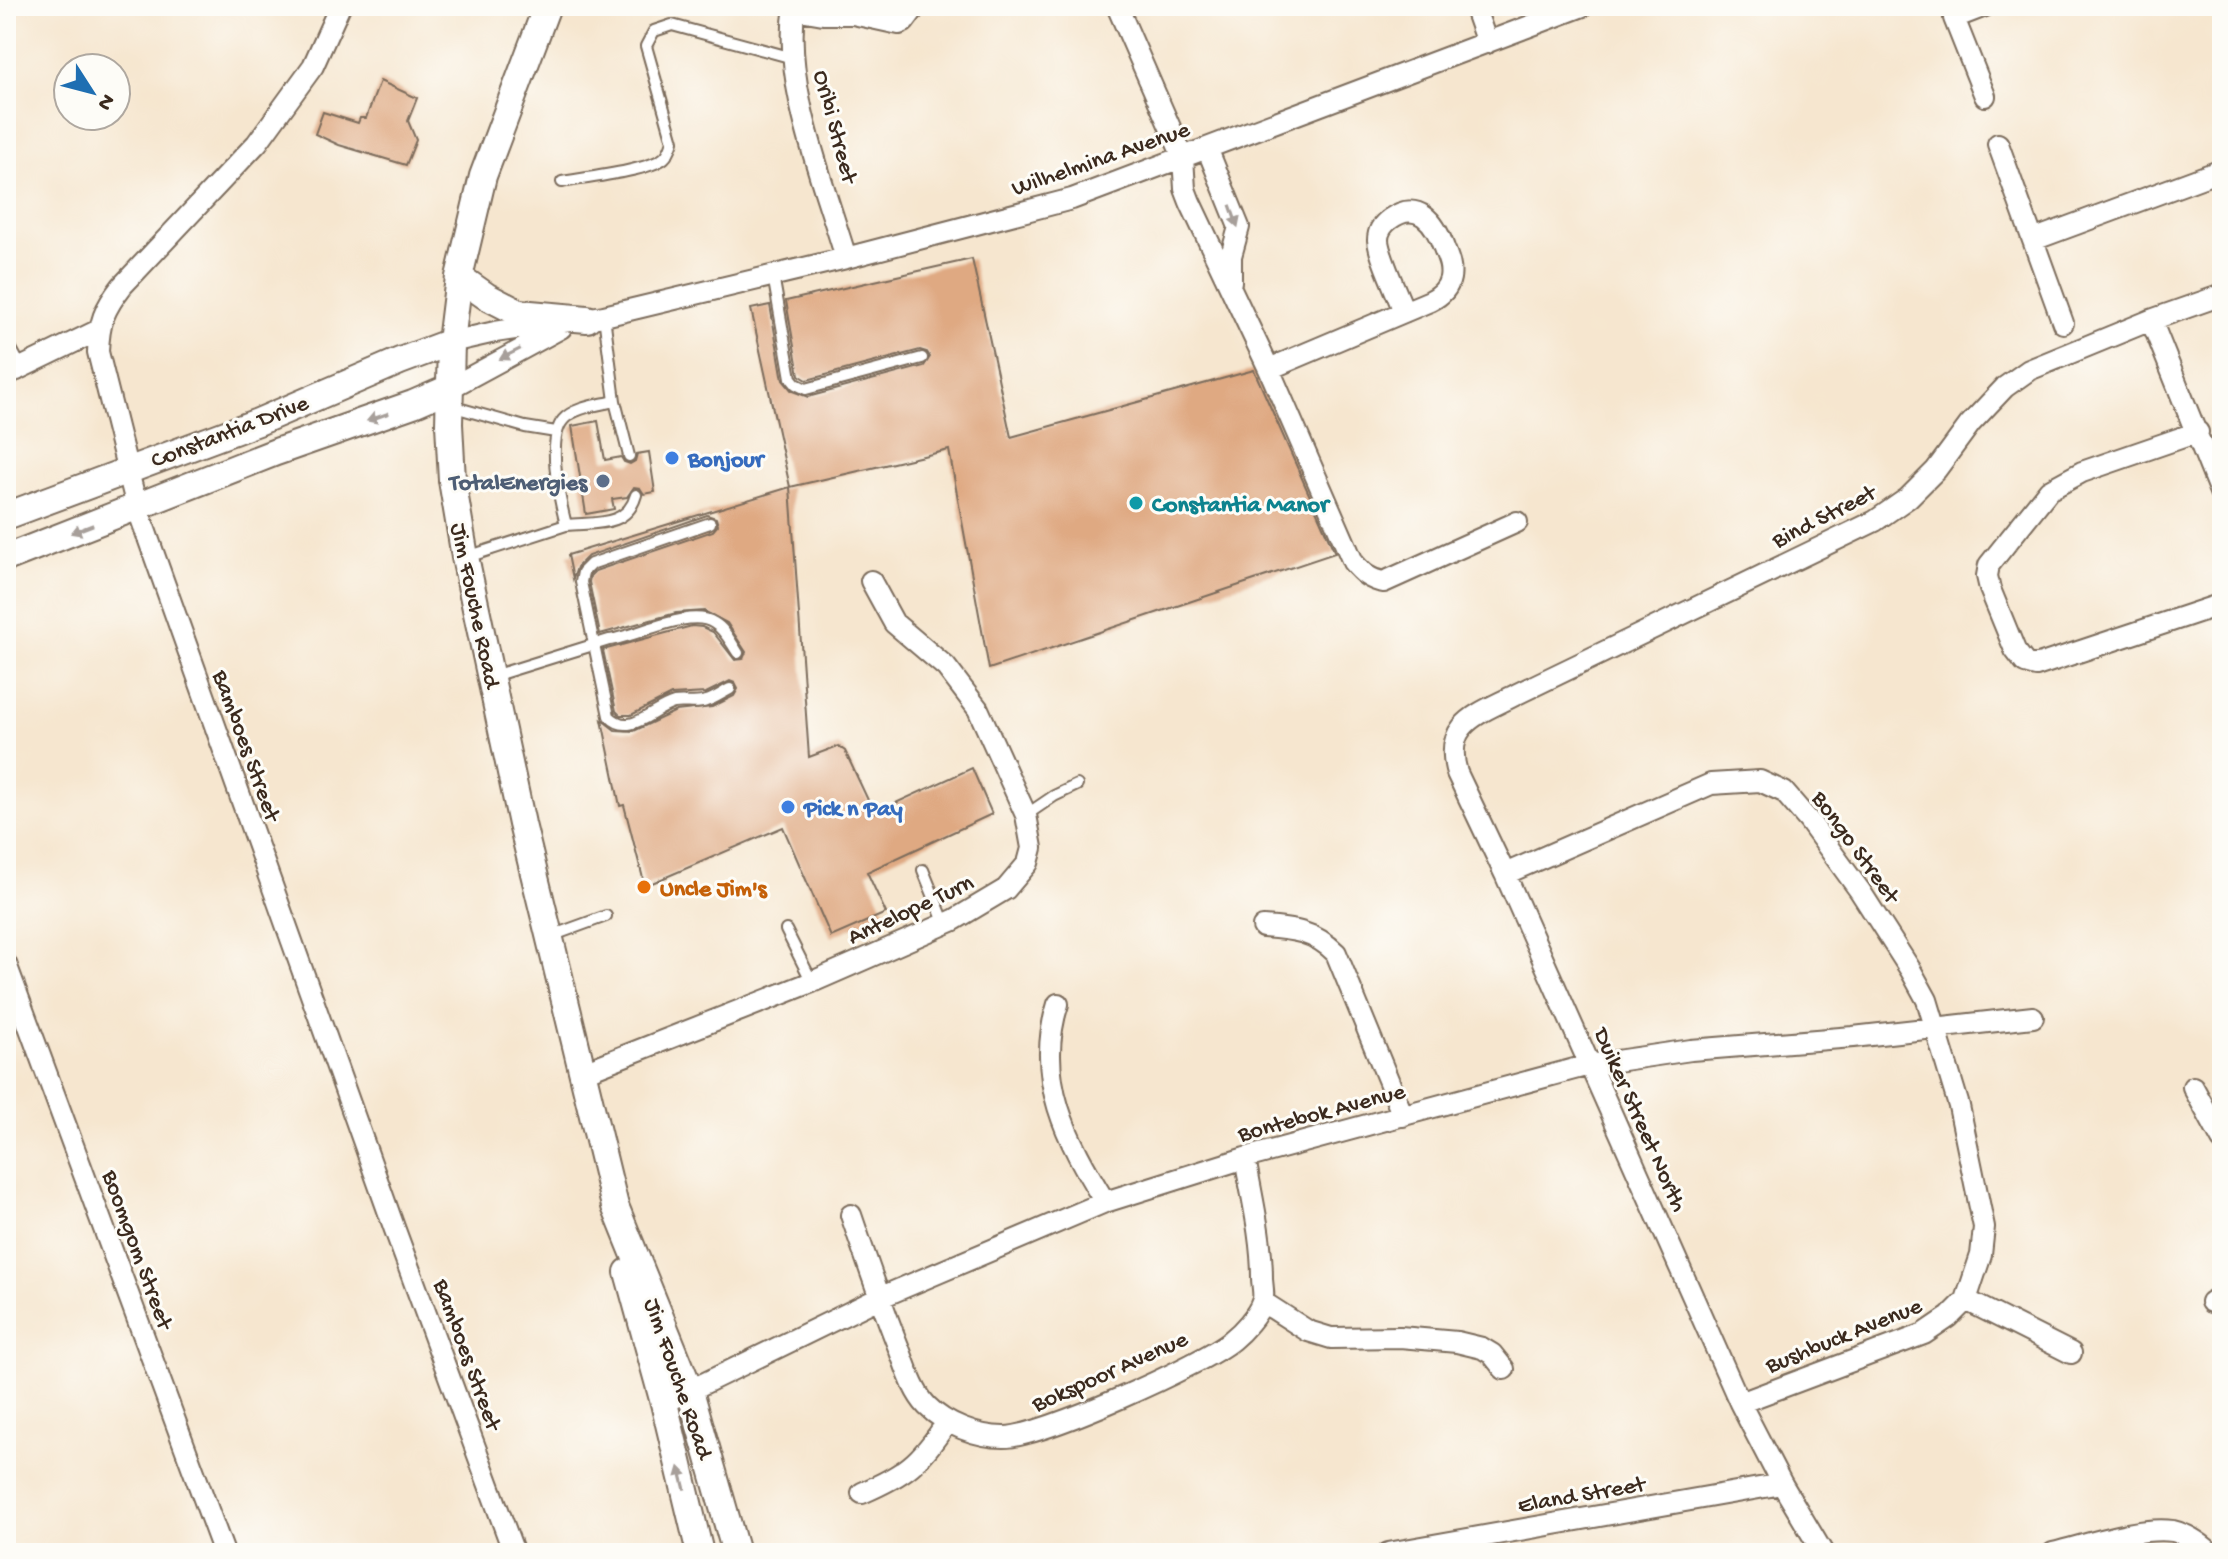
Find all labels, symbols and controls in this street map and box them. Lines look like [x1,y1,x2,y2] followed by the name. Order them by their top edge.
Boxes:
[52,52,132,132] north arrow
[805,67,863,189] street label: Oribi Street
[90,88,120,115] text: N
[1008,116,1195,204] street label: Wilhelmina Avenue
[1229,204,1241,228] one-way arrow
[499,347,522,360] one-way arrow
[147,390,314,477] street label: Constantia Drive
[365,411,389,423] one-way arrow
[687,447,766,476] place label: Bonjour
[663,449,681,467] marker: Bonjour
[448,470,588,499] place label: TotalEnergies
[594,472,612,490] marker: TotalEnergies
[1767,479,1883,557] street label: Bind Street
[1152,492,1331,521] place label: Constantia Manor
[1127,494,1145,512] marker: Constantia Manor
[442,520,506,693] street label: Jim Fouche Road
[70,523,94,536] one-way arrow
[204,666,286,828] street label: Bamboes Street
[1803,785,1906,912] street label: Bongo Street
[802,796,903,825] place label: Pick n Pay
[779,798,797,816] marker: Pick n Pay
[844,869,980,953] street label: Antelope Turn
[660,876,768,905] place label: Uncle Jim's
[635,878,653,896] marker: Uncle Jim's
[1584,1022,1692,1217] street label: Duiker Street North
[1234,1078,1409,1151] street label: Bontebok Avenue
[93,1166,179,1336] street label: Boomgom Street
[425,1275,507,1437] street label: Bamboes Street
[1761,1292,1927,1382] street label: Bushbuck Avenue
[636,1295,718,1465] street label: Jim Fouche Road
[1027,1326,1193,1421] street label: Bokspoor Avenue
[676,1465,688,1490] one-way arrow
[1516,1471,1650,1522] street label: Eland Street

